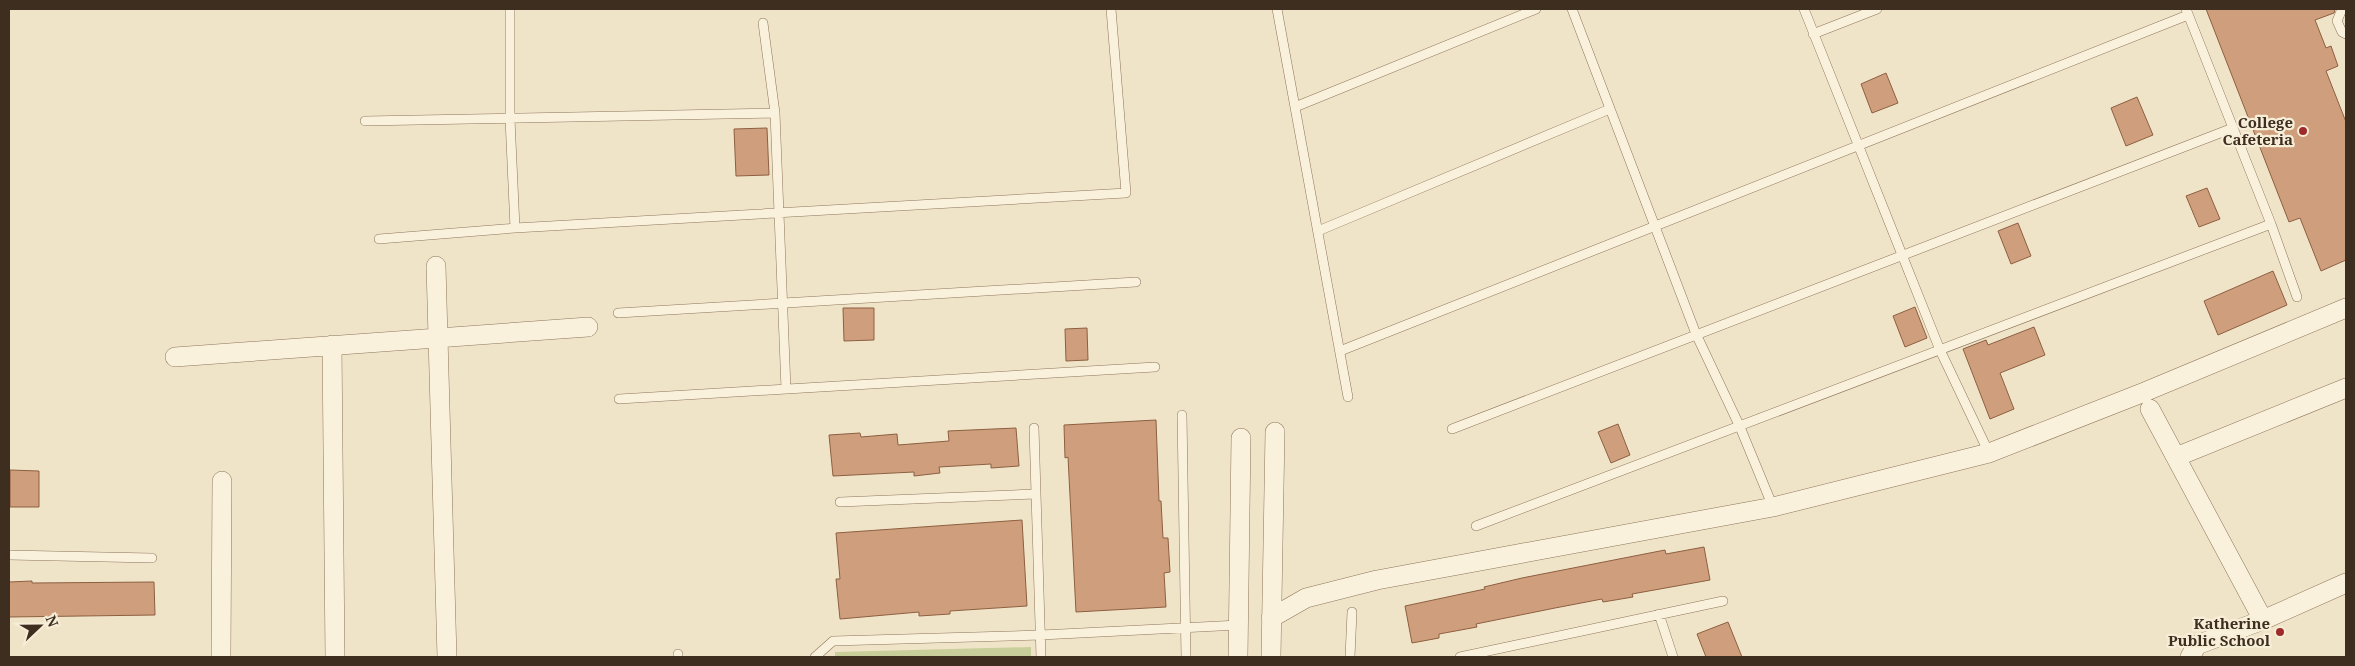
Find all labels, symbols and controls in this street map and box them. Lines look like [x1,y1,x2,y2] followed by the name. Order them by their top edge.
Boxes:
[2222,112,2293,149] place label: College Cafeteria
[2297,125,2309,137] marker: College Cafeteria
[15,601,65,651] north arrow
[42,612,63,630] text: N
[2168,613,2271,650] place label: Katherine Public School
[2274,626,2286,638] marker: Katherine Public School

